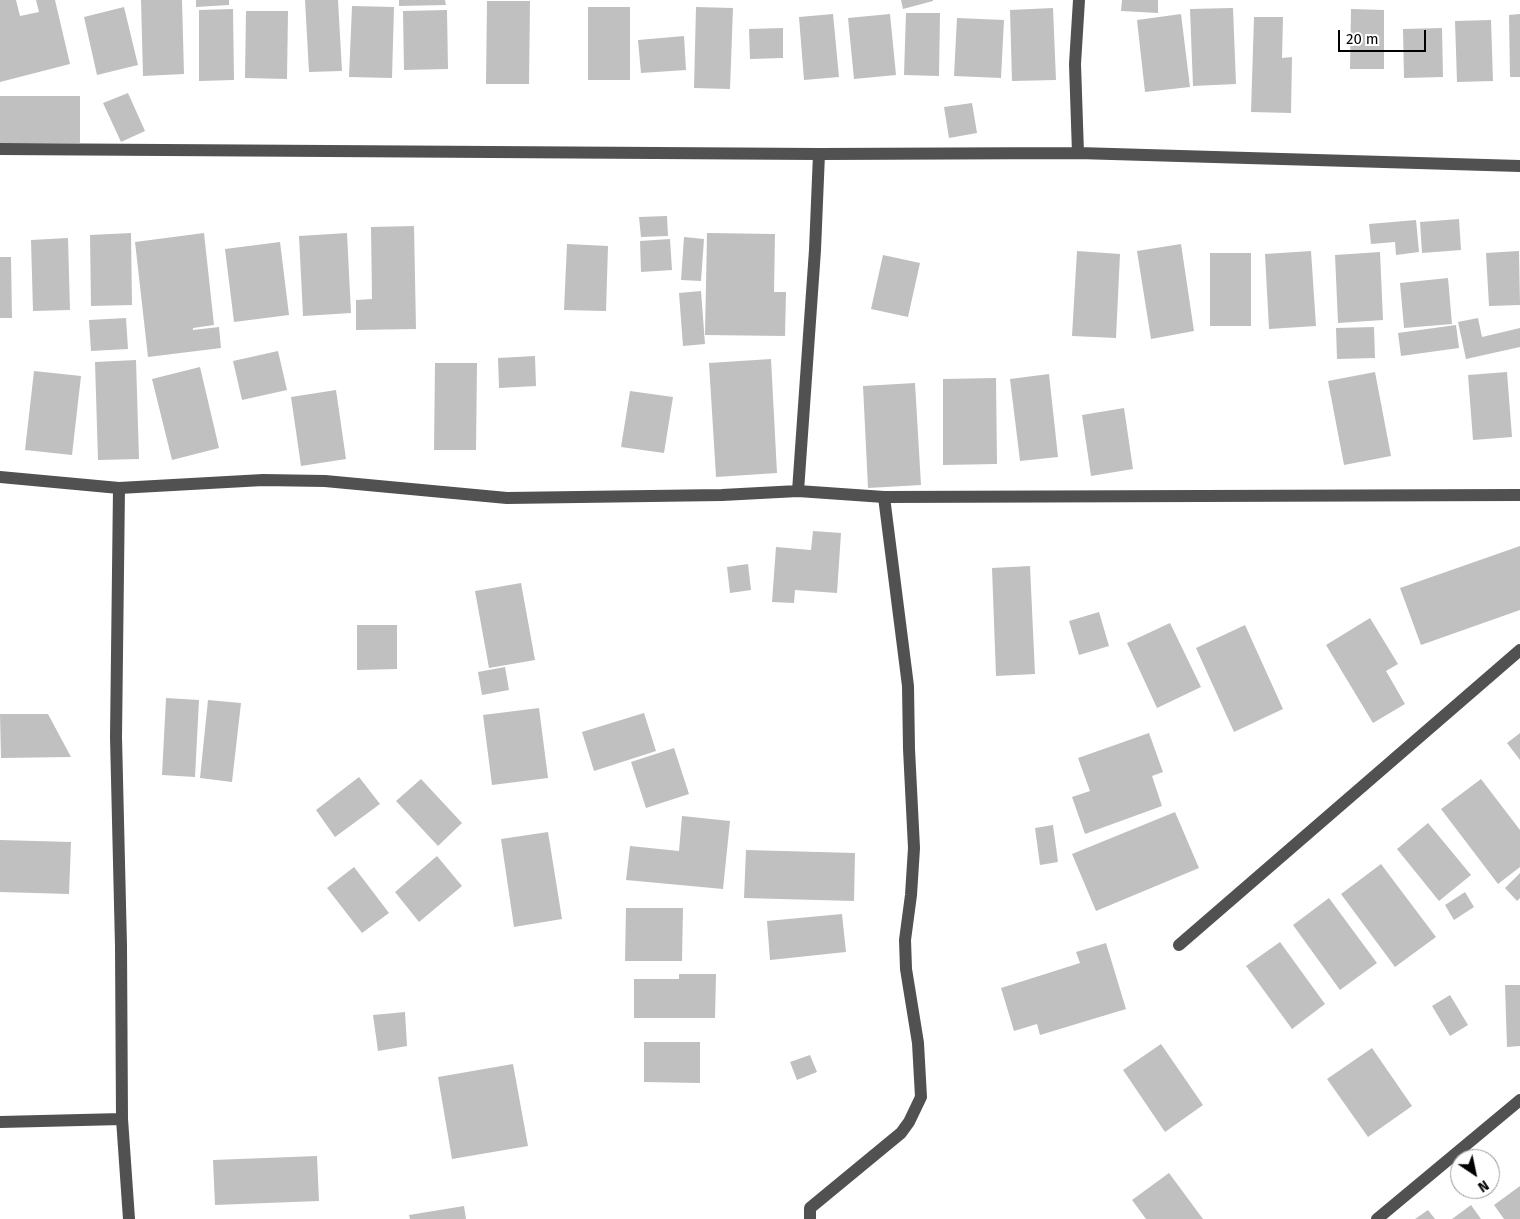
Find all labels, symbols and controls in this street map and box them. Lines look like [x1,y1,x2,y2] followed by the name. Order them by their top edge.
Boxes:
[1340,20,1428,52] scale bar
[1346,30,1379,48] text: 20 m
[1450,1149,1500,1199] north arrow
[1475,1176,1492,1196] text: N

